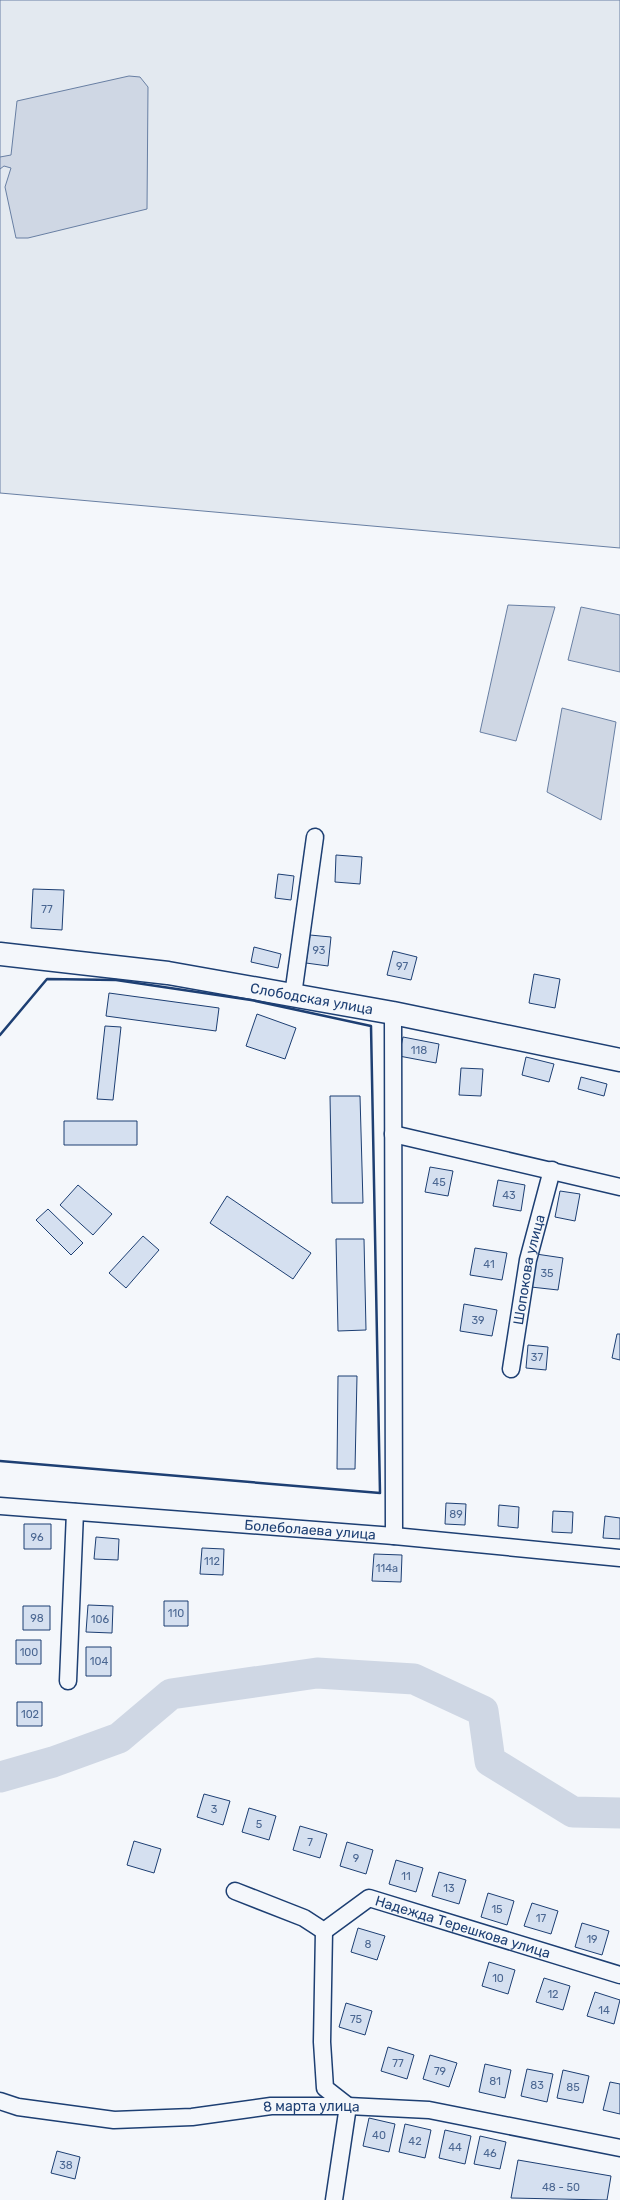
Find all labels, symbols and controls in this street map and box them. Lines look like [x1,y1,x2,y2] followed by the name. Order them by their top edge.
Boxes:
[41,903,53,916] house number: 77
[313,944,326,957] house number: 93
[396,960,408,973] house number: 97
[249,979,374,1018] street label: Слободская улица
[411,1044,427,1057] house number: 118
[432,1176,446,1189] house number: 45
[502,1189,516,1202] house number: 43
[510,1213,548,1326] street label: Шопокова улица
[483,1258,495,1271] house number: 41
[540,1267,554,1280] house number: 35
[471,1314,485,1327] house number: 39
[531,1351,543,1364] house number: 37
[449,1508,463,1521] house number: 89
[244,1516,377,1543] street label: Болеболаева улица
[30,1531,44,1544] house number: 96
[204,1555,220,1568] house number: 112
[376,1562,398,1575] house number: 114а
[168,1607,184,1620] house number: 110
[30,1612,44,1625] house number: 98
[91,1613,110,1626] house number: 106
[20,1646,38,1659] house number: 100
[90,1655,108,1668] house number: 104
[21,1708,39,1721] house number: 102
[211,1803,218,1816] house number: 3
[256,1818,263,1831] house number: 5
[307,1836,313,1849] house number: 7
[353,1852,359,1865] house number: 9
[401,1870,411,1883] house number: 11
[443,1882,455,1895] house number: 13
[373,1892,553,1962] street label: Надежда Терешкова улица
[491,1903,503,1916] house number: 15
[536,1912,547,1925] house number: 17
[586,1933,598,1946] house number: 19
[365,1938,372,1951] house number: 8
[492,1972,504,1985] house number: 10
[547,1988,559,2001] house number: 12
[598,2004,610,2017] house number: 14
[350,2013,363,2026] house number: 75
[392,2057,404,2070] house number: 77
[434,2065,446,2078] house number: 79
[489,2075,501,2088] house number: 81
[530,2079,544,2092] house number: 83
[566,2081,580,2094] house number: 85
[262,2097,360,2116] street label: 8 марта улица
[372,2129,386,2142] house number: 40
[408,2135,422,2148] house number: 42
[448,2141,462,2154] house number: 44
[483,2147,497,2160] house number: 46
[59,2159,73,2172] house number: 38
[542,2181,580,2194] house number: 48 - 50

